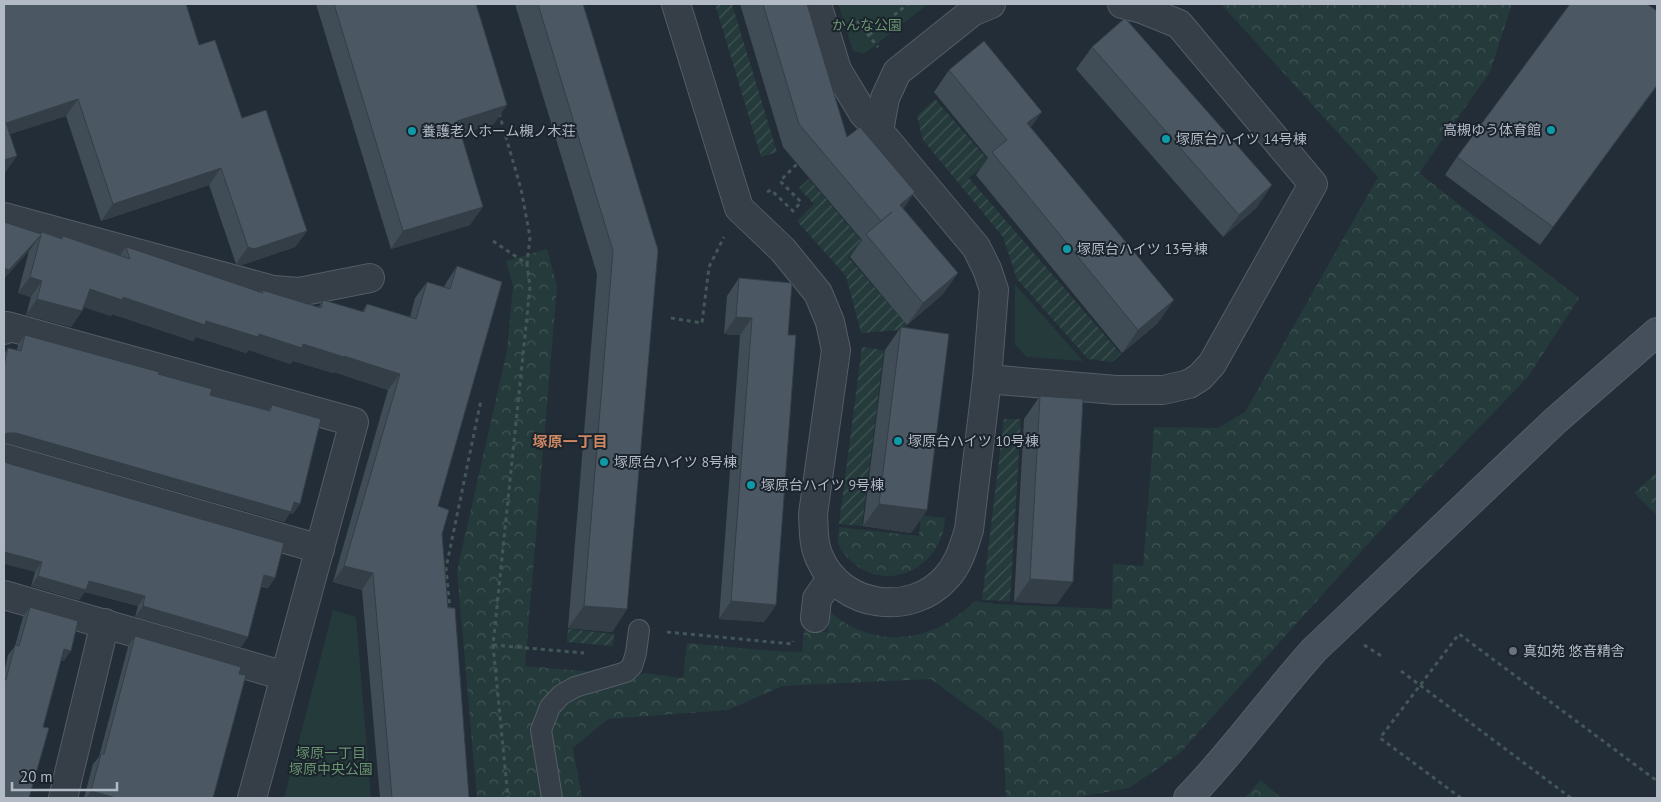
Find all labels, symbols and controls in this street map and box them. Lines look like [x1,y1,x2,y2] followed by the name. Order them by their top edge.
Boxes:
[832,16,902,34] park label: かんな公園
[1443,121,1541,139] place label: 高槻ゆう体育館
[422,122,576,140] place label: 養護老人ホーム槻ノ木荘
[1545,124,1557,136] marker: 高槻ゆう体育館
[406,125,418,137] marker: 養護老人ホーム槻ノ木荘
[1176,130,1307,148] place label: 塚原台ハイツ 14号棟
[1160,133,1172,145] marker: 塚原台ハイツ 14号棟
[1077,240,1208,258] place label: 塚原台ハイツ 13号棟
[1061,243,1073,255] marker: 塚原台ハイツ 13号棟
[532,432,608,451] district label: 塚原一丁目
[908,432,1039,450] place label: 塚原台ハイツ 10号棟
[892,435,904,447] marker: 塚原台ハイツ 10号棟
[614,453,737,471] place label: 塚原台ハイツ 8号棟
[598,456,610,468] marker: 塚原台ハイツ 8号棟
[761,476,884,494] place label: 塚原台ハイツ 9号棟
[745,479,757,491] marker: 塚原台ハイツ 9号棟
[1523,642,1625,660] place label: 真如苑 悠音精舎
[1507,645,1519,657] marker: 真如苑 悠音精舎
[289,744,373,778] park label: 塚原一丁目 塚原中央公園
[12,760,118,792] scale bar
[20,767,53,786] text: 20 m

